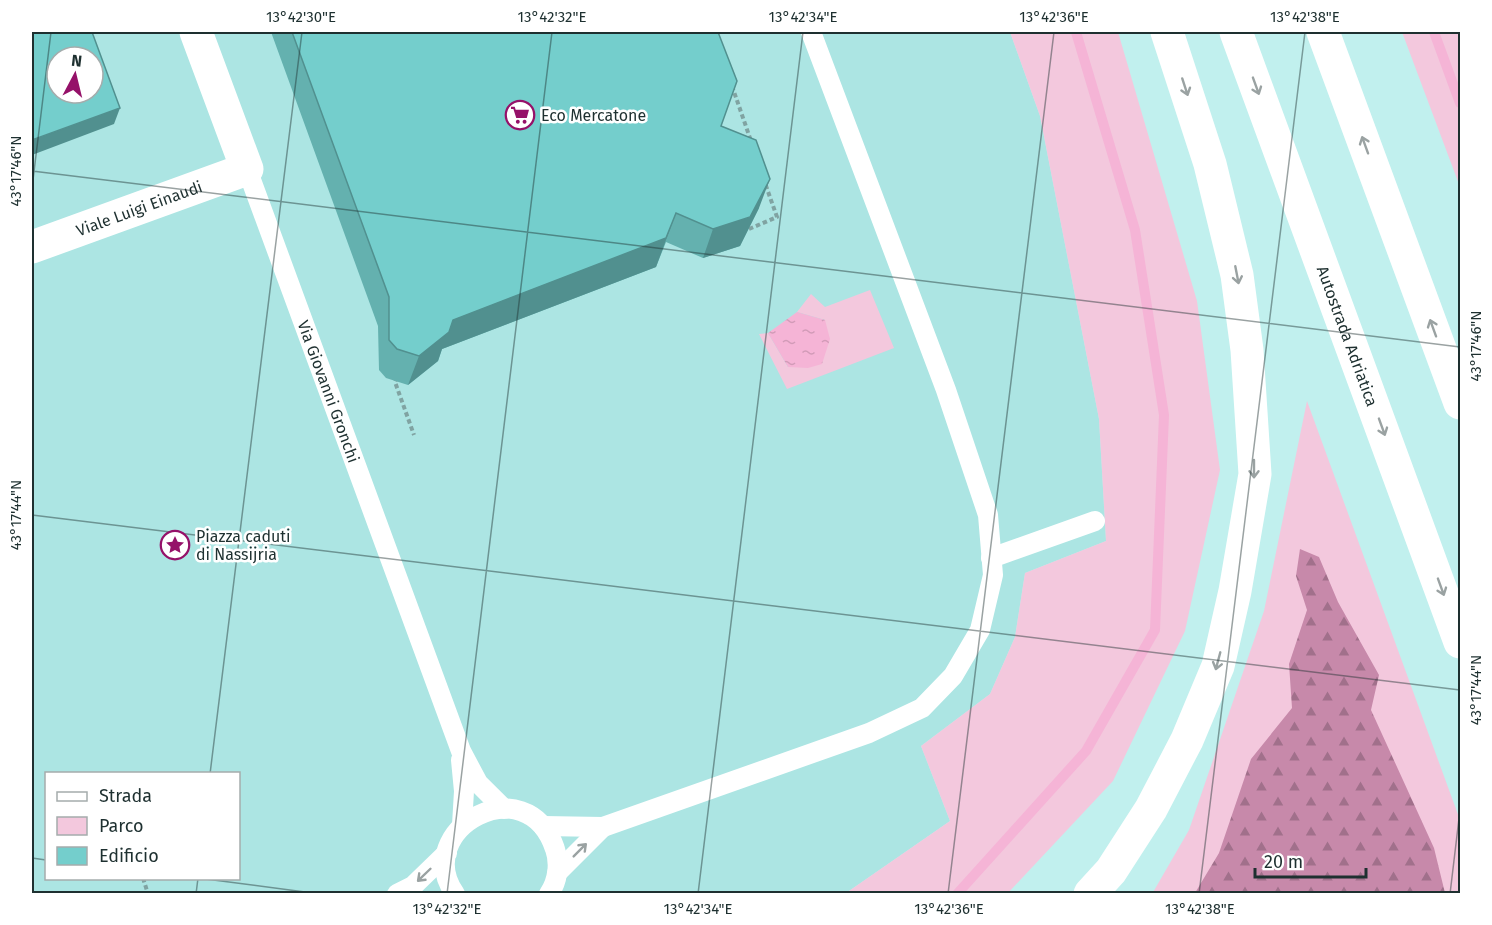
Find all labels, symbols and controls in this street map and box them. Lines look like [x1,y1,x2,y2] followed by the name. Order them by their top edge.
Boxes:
[266,8,336,26] text: 13°42'30"E
[518,8,587,26] text: 13°42'32"E
[769,8,837,26] text: 13°42'34"E
[1019,8,1089,26] text: 13°42'36"E
[1270,8,1340,26] text: 13°42'38"E
[45,45,105,105] north arrow
[70,51,83,71] text: N
[1180,77,1191,96] one-way arrow
[1252,77,1263,95] one-way arrow
[504,99,536,131] supermarket icon: Eco Mercatone
[541,106,646,125] place label: Eco Mercatone
[7,136,25,206] text: 43°17'46"N
[1359,136,1370,155] one-way arrow
[74,177,205,240] street label: Viale Luigi Einaudi
[1313,263,1382,409] street label: Autostrada Adriatica
[1231,265,1242,284] one-way arrow
[1467,311,1485,381] text: 43°17'46"N
[293,318,363,465] street label: Via Giovanni Gronchi
[1427,319,1438,338] one-way arrow
[1377,417,1388,436] one-way arrow
[1248,459,1260,479] one-way arrow
[7,480,25,550] text: 43°17'44"N
[196,527,291,564] place label: Piazza caduti di Nassijria
[159,529,191,561] place icon: Piazza caduti di Nassijria
[1436,577,1447,596] one-way arrow
[1212,651,1224,670] one-way arrow
[1467,655,1485,725] text: 43°17'44"N
[45,772,240,880] legend
[99,785,152,807] text: Strada
[99,815,143,837] text: Parco
[1255,841,1366,879] scale bar
[572,843,587,858] one-way arrow
[99,845,159,867] text: Edificio
[1264,851,1303,873] text: 20 m
[416,868,431,883] one-way arrow
[413,900,482,918] text: 13°42'32"E
[664,900,732,918] text: 13°42'34"E
[914,900,984,918] text: 13°42'36"E
[1165,900,1235,918] text: 13°42'38"E

